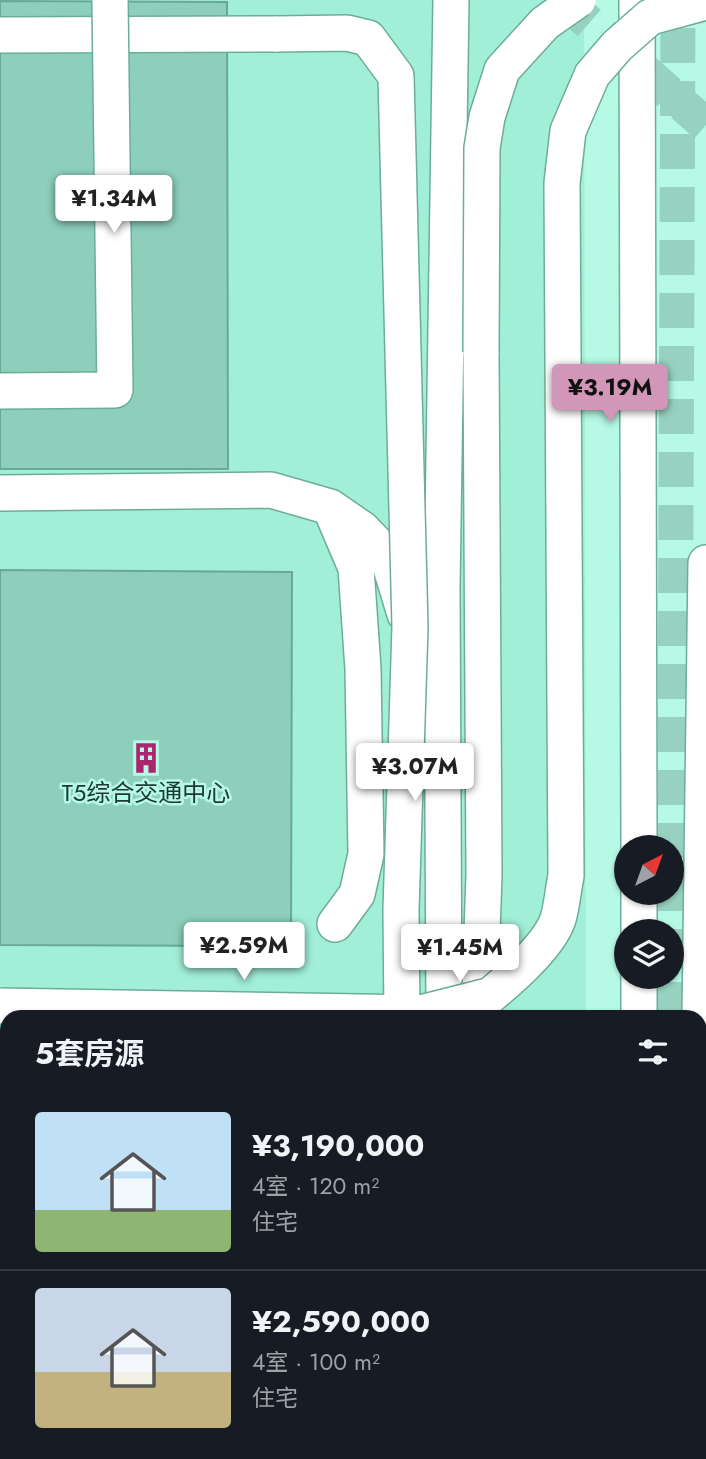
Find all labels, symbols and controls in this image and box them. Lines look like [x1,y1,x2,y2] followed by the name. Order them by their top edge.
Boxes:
[57,176,171,235] pin: ¥1.34M
[71,181,157,215] text: ¥1.34M
[553,364,667,424] pin: ¥3.19M
[568,370,652,404] text: ¥3.19M
[129,741,163,775] building icon: T5综合交通中心
[358,744,472,803] pin: ¥3.07M
[372,749,458,783] text: ¥3.07M
[62,775,230,810] place label: T5综合交通中心
[614,835,684,905] north arrow
[614,835,684,989] map controls
[614,919,684,989] button: layers
[187,922,301,982] pin: ¥2.59M
[403,925,517,984] pin: ¥1.45M
[200,928,288,962] text: ¥2.59M
[417,930,503,964] text: ¥1.45M
[35,1032,144,1075] text: 5套房源
[634,1033,672,1071] icon: filters
[252,1124,424,1167] text: ¥3,190,000
[91,1140,175,1224] icon: home
[252,1169,379,1203] text: 4室 · 120 m²
[252,1205,298,1239] text: 住宅
[252,1300,430,1343] text: ¥2,590,000
[91,1316,175,1400] icon: home
[252,1345,380,1379] text: 4室 · 100 m²
[252,1381,298,1415] text: 住宅

